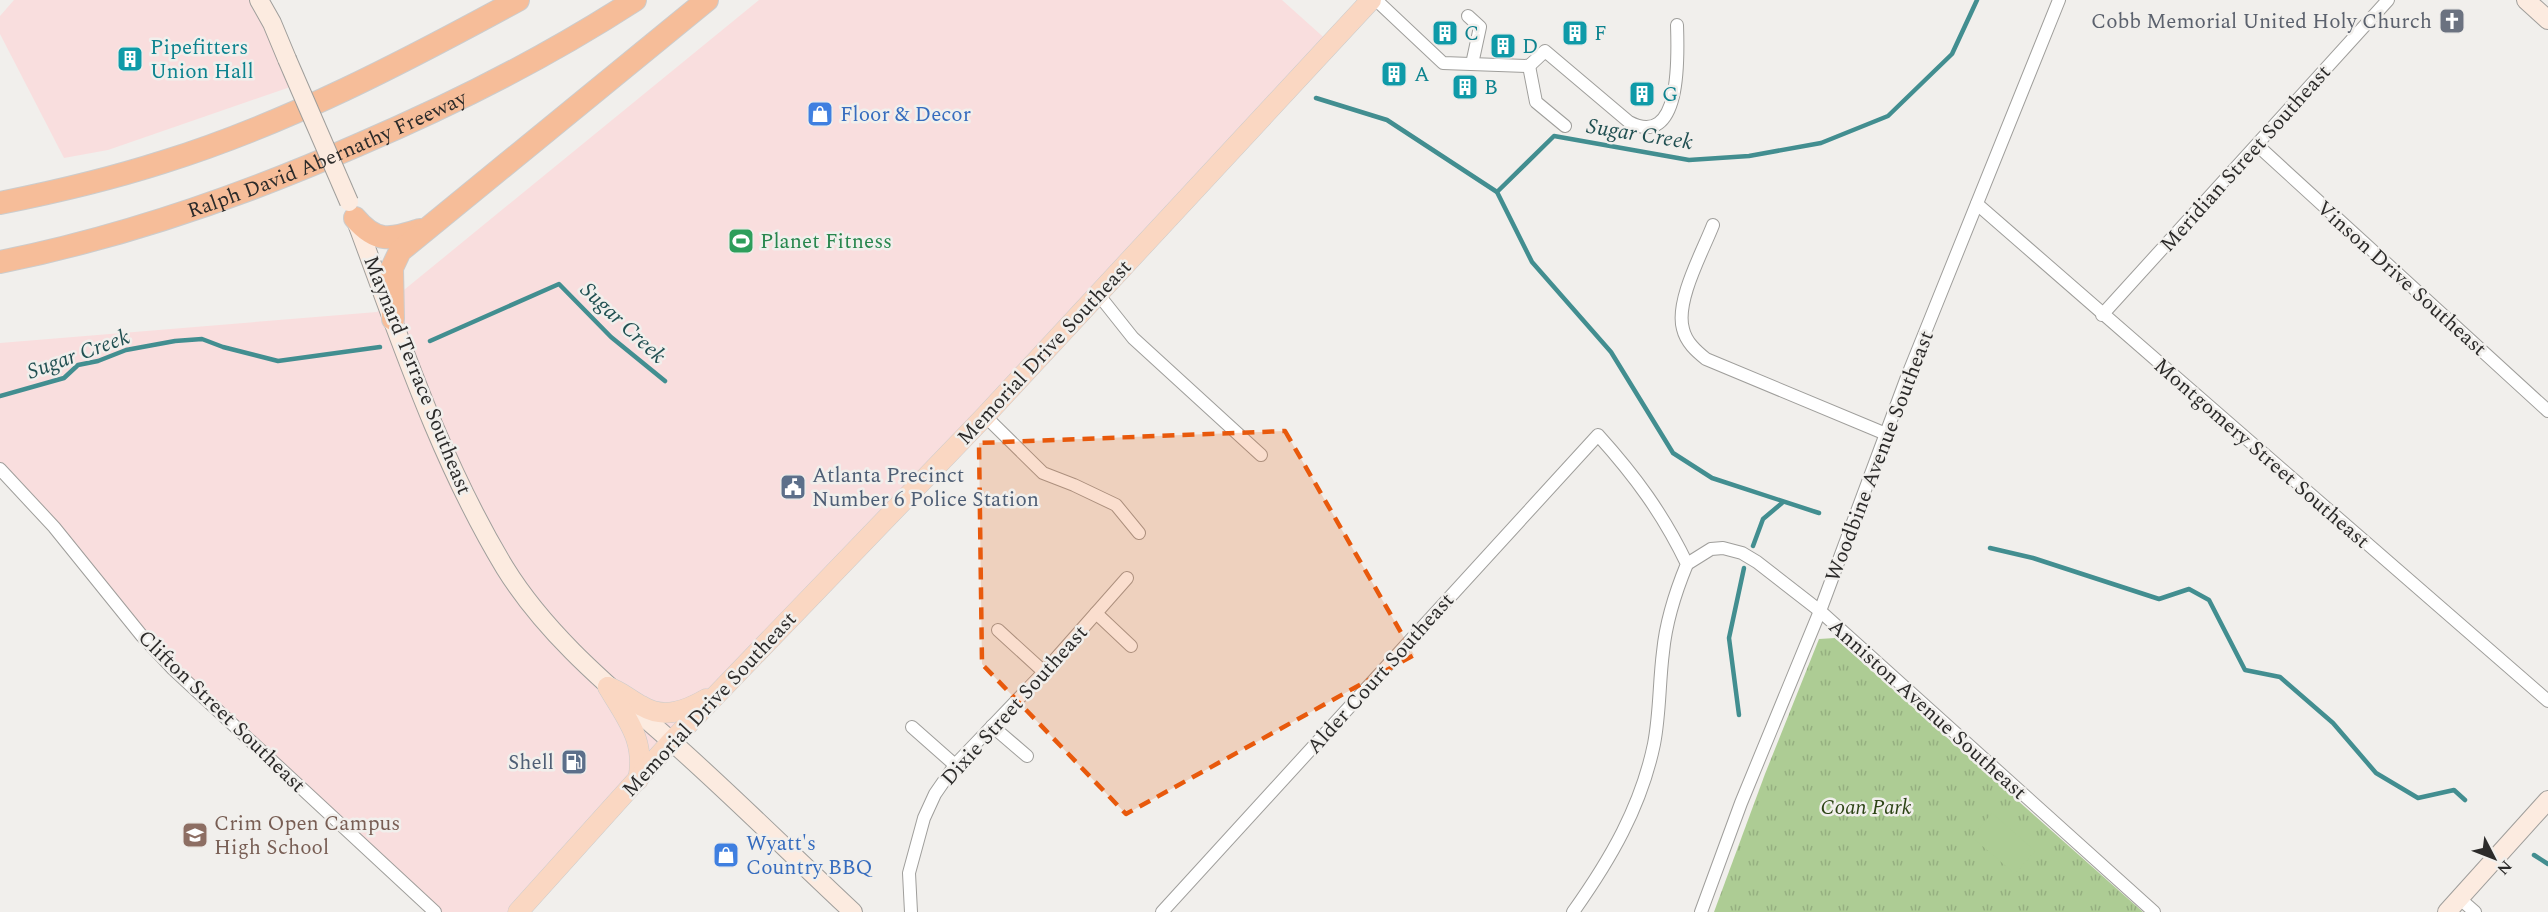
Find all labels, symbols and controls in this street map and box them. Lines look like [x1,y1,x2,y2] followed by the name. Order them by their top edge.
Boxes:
[2091,6,2432,38] place label: Cobb Memorial United Holy Church
[2437,6,2467,36] church icon: Cobb Memorial United Holy Church
[1430,18,1460,48] building icon: C
[1464,18,1479,50] place label: C
[1560,18,1590,48] building icon: F
[1594,18,1607,50] place label: F
[1488,31,1518,61] building icon: D
[1522,31,1538,63] place label: D
[150,32,254,88] place label: Pipefitters Union Hall
[115,44,145,74] building icon: Pipefitters Union Hall
[2153,58,2339,260] street label: Meridian Street Southeast
[1379,59,1409,89] building icon: A
[1414,59,1430,91] place label: A
[1450,72,1480,102] building icon: B
[1484,72,1498,104] place label: B
[1627,79,1657,109] building icon: G
[1662,79,1678,111] place label: G
[183,82,473,227] street label: Ralph David Abernathy Freeway
[805,99,835,129] shop icon: Floor & Decor
[840,99,971,131] place label: Floor & Decor
[1584,110,1695,159] water label: Sugar Creek
[2309,193,2494,364] street label: Vinson Drive Southeast
[726,226,756,256] sports icon: Planet Fitness
[760,226,892,258] place label: Planet Fitness
[354,251,480,500] street label: Maynard Terrace Southeast
[950,253,1140,453] street label: Memorial Drive Southeast
[572,274,673,372] water label: Sugar Creek
[22,321,135,388] water label: Sugar Creek
[1817,326,1943,587] street label: Woodbine Avenue Southeast
[2146,351,2376,557] street label: Montgomery Street Southeast
[812,460,1039,516] place label: Atlanta Precinct Number 6 Police Station
[778,472,808,502] public building icon: Atlanta Precinct Number 6 Police Station
[1299,586,1462,762] street label: Alder Court Southeast
[615,605,805,805] street label: Memorial Drive Southeast
[1821,612,2034,808] street label: Anniston Avenue Southeast
[934,618,1096,793] street label: Dixie Street Southeast
[130,623,313,801] street label: Clifton Street Southeast
[508,747,554,779] place label: Shell
[559,747,589,777] fuel station icon: Shell
[1820,792,1912,824] park label: Coan Park
[214,808,400,864] place label: Crim Open Campus High School
[180,820,210,850] school or university icon: Crim Open Campus High School
[746,828,873,884] place label: Wyatt's Country BBQ
[2464,828,2524,888] north arrow
[711,840,741,870] shop icon: Wyatt's Country BBQ
[2491,854,2518,880] text: N

